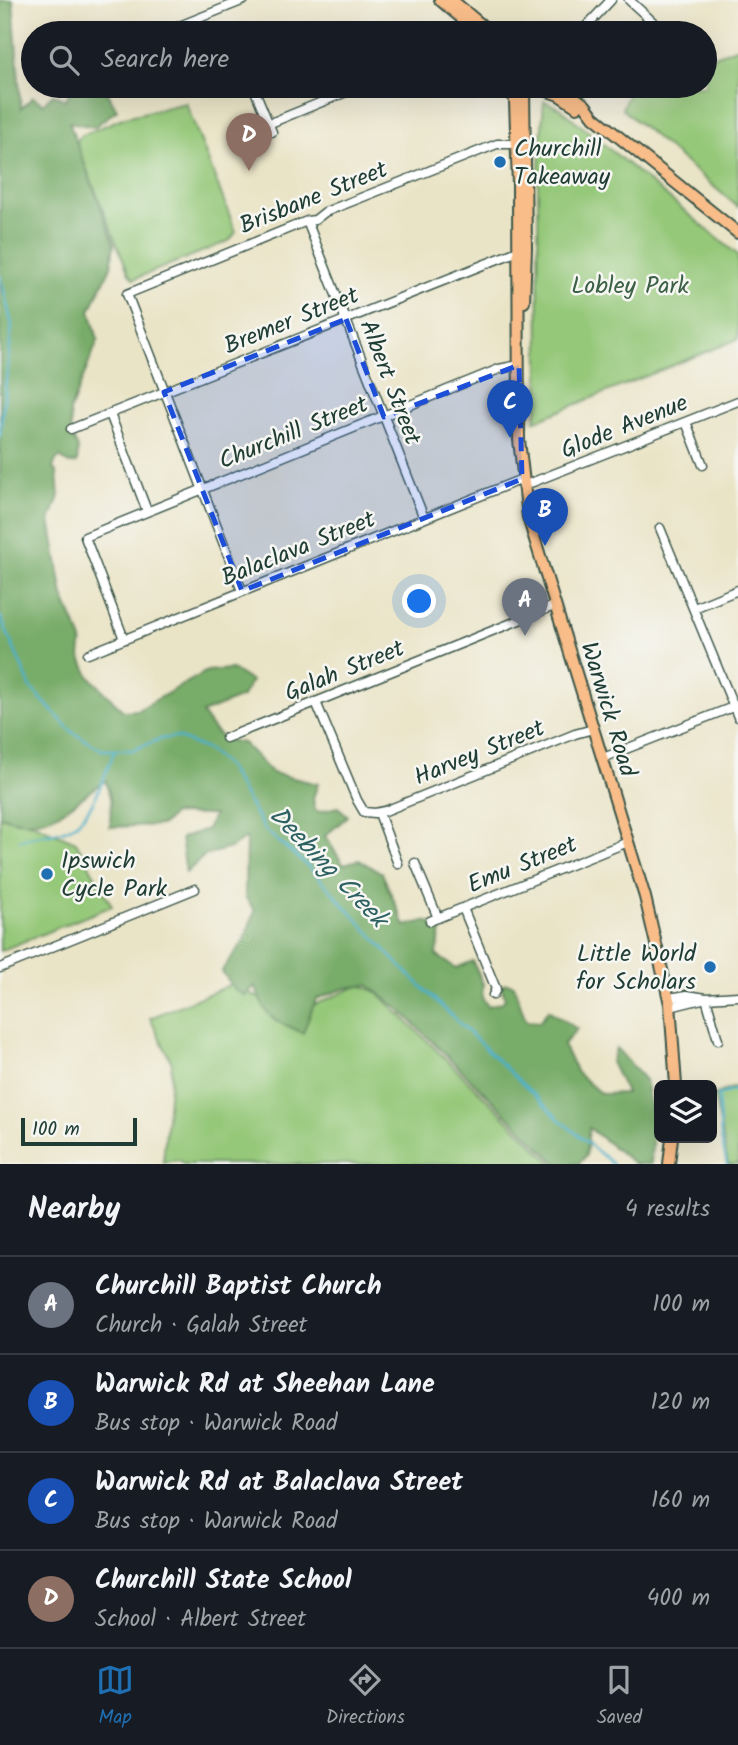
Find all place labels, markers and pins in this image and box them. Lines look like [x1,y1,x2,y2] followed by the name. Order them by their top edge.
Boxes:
[226,113,272,171] pin: D
[514,130,611,197] place label: Churchill Takeaway
[492,154,508,170] marker: Churchill Takeaway
[487,380,533,438] pin: C
[522,488,568,546] pin: B
[502,578,548,636] pin: A
[61,842,168,909] place label: Ipswich Cycle Park
[39,866,55,882] marker: Ipswich Cycle Park
[576,935,697,1002] place label: Little World for Scholars
[702,959,718,975] marker: Little World for Scholars

